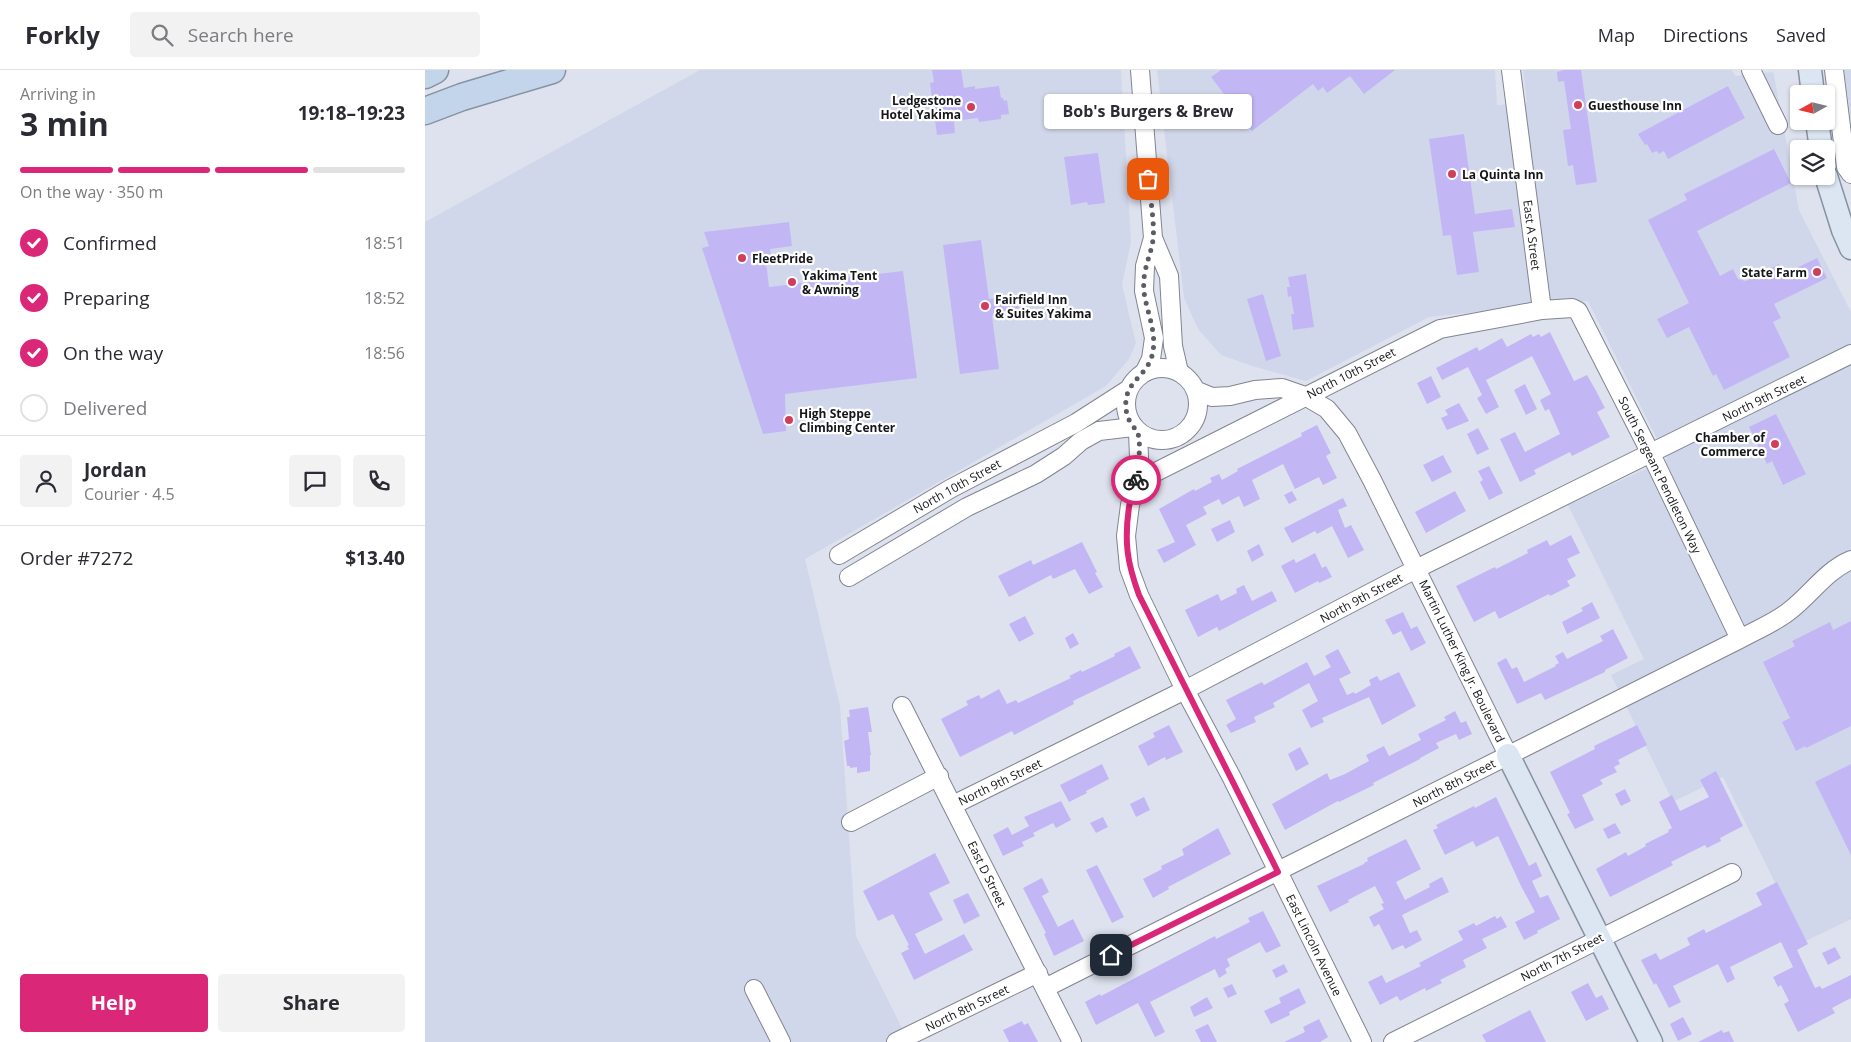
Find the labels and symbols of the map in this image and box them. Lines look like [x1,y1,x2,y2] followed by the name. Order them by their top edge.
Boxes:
[1790,85,1835,130] north arrow
[880,92,961,123] place label: Ledgestone Hotel Yakima
[1044,94,1252,129] callout: Bob's Burgers & Brew
[1588,97,1682,114] place label: Guesthouse Inn
[1572,99,1584,111] marker: Guesthouse Inn
[965,101,977,113] marker: Ledgestone Hotel Yakima
[1127,158,1169,200] pin
[1462,166,1543,183] place label: La Quinta Inn
[1446,168,1458,180] marker: La Quinta Inn
[1519,199,1545,271] street label: East A Street
[752,250,813,267] place label: FleetPride
[736,252,748,264] marker: FleetPride
[1741,264,1807,281] place label: State Farm
[1811,266,1823,278] marker: State Farm
[802,267,877,298] place label: Yakima Tent & Awning
[786,276,798,288] marker: Yakima Tent & Awning
[995,291,1092,322] place label: Fairfield Inn & Suites Yakima
[979,300,991,312] marker: Fairfield Inn & Suites Yakima
[1304,343,1398,403] street label: North 10th Street
[1719,370,1809,426] street label: North 9th Street
[1614,394,1706,557] street label: South Sergeant Pendleton Way
[799,405,896,436] place label: High Steppe Climbing Center
[783,414,795,426] marker: High Steppe Climbing Center
[1695,429,1766,460] place label: Chamber of Commerce
[1769,438,1781,450] marker: Chamber of Commerce
[910,455,1004,517] street label: North 10th Street
[1111,455,1161,505] courier
[1317,569,1405,627] street label: North 9th Street
[1415,577,1509,745] street label: Martin Luther King Jr. Boulevard
[955,754,1045,810] street label: North 9th Street
[1410,755,1498,811] street label: North 8th Street
[964,838,1010,910] street label: East D Street
[1282,891,1346,999] street label: East Lincoln Avenue
[1518,929,1606,985] street label: North 7th Street
[1090,934,1132,976] pin
[922,980,1012,1036] street label: North 8th Street

